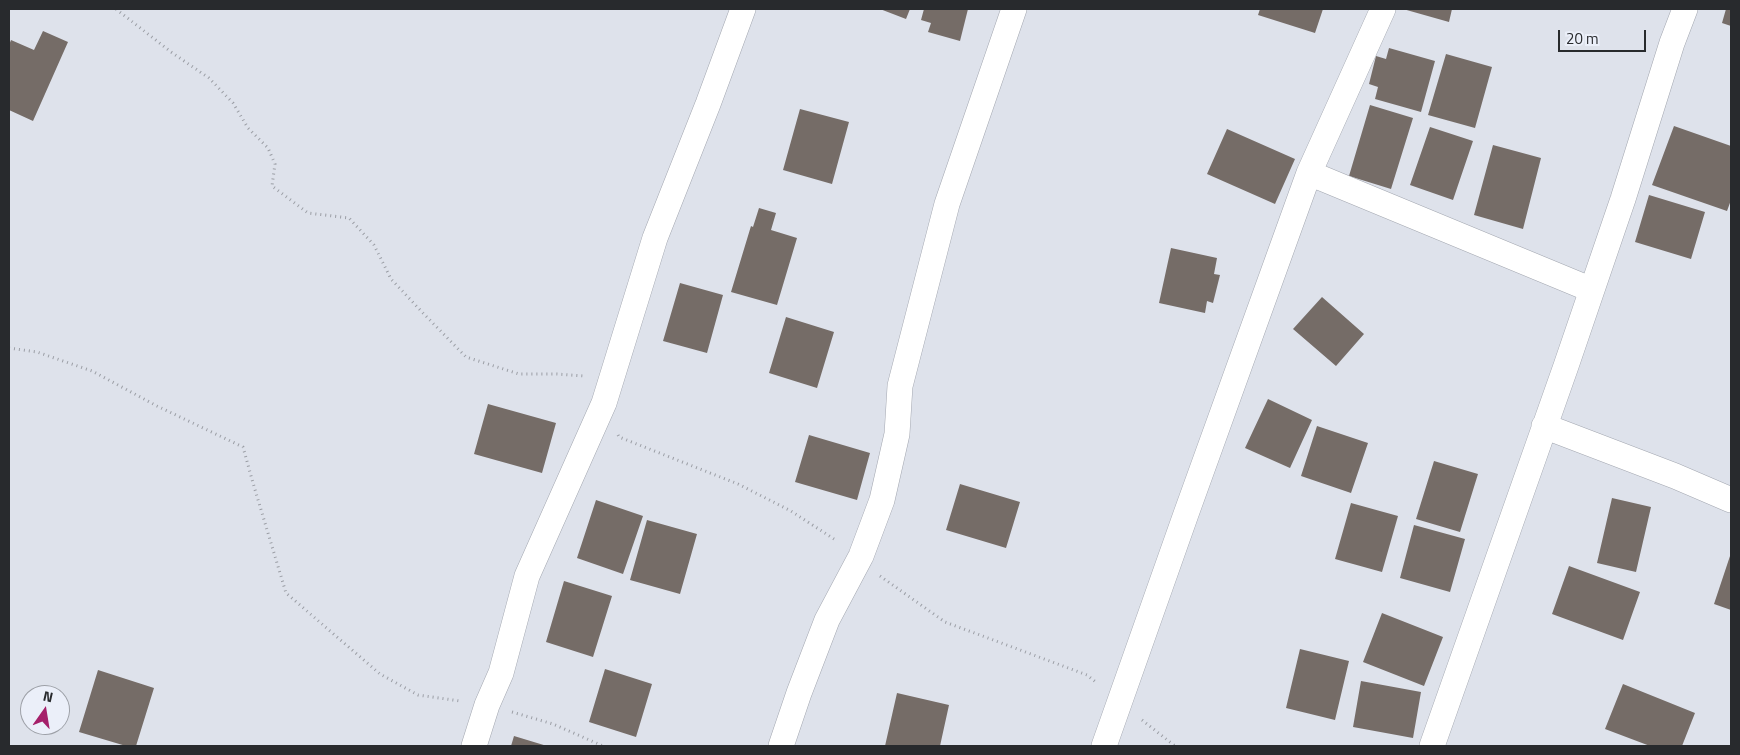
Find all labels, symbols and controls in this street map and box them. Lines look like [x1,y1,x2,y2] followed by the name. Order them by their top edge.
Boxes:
[1560,20,1648,52] scale bar
[1566,27,1599,50] text: 20 m
[20,685,70,735] north arrow
[41,685,55,707] text: N

